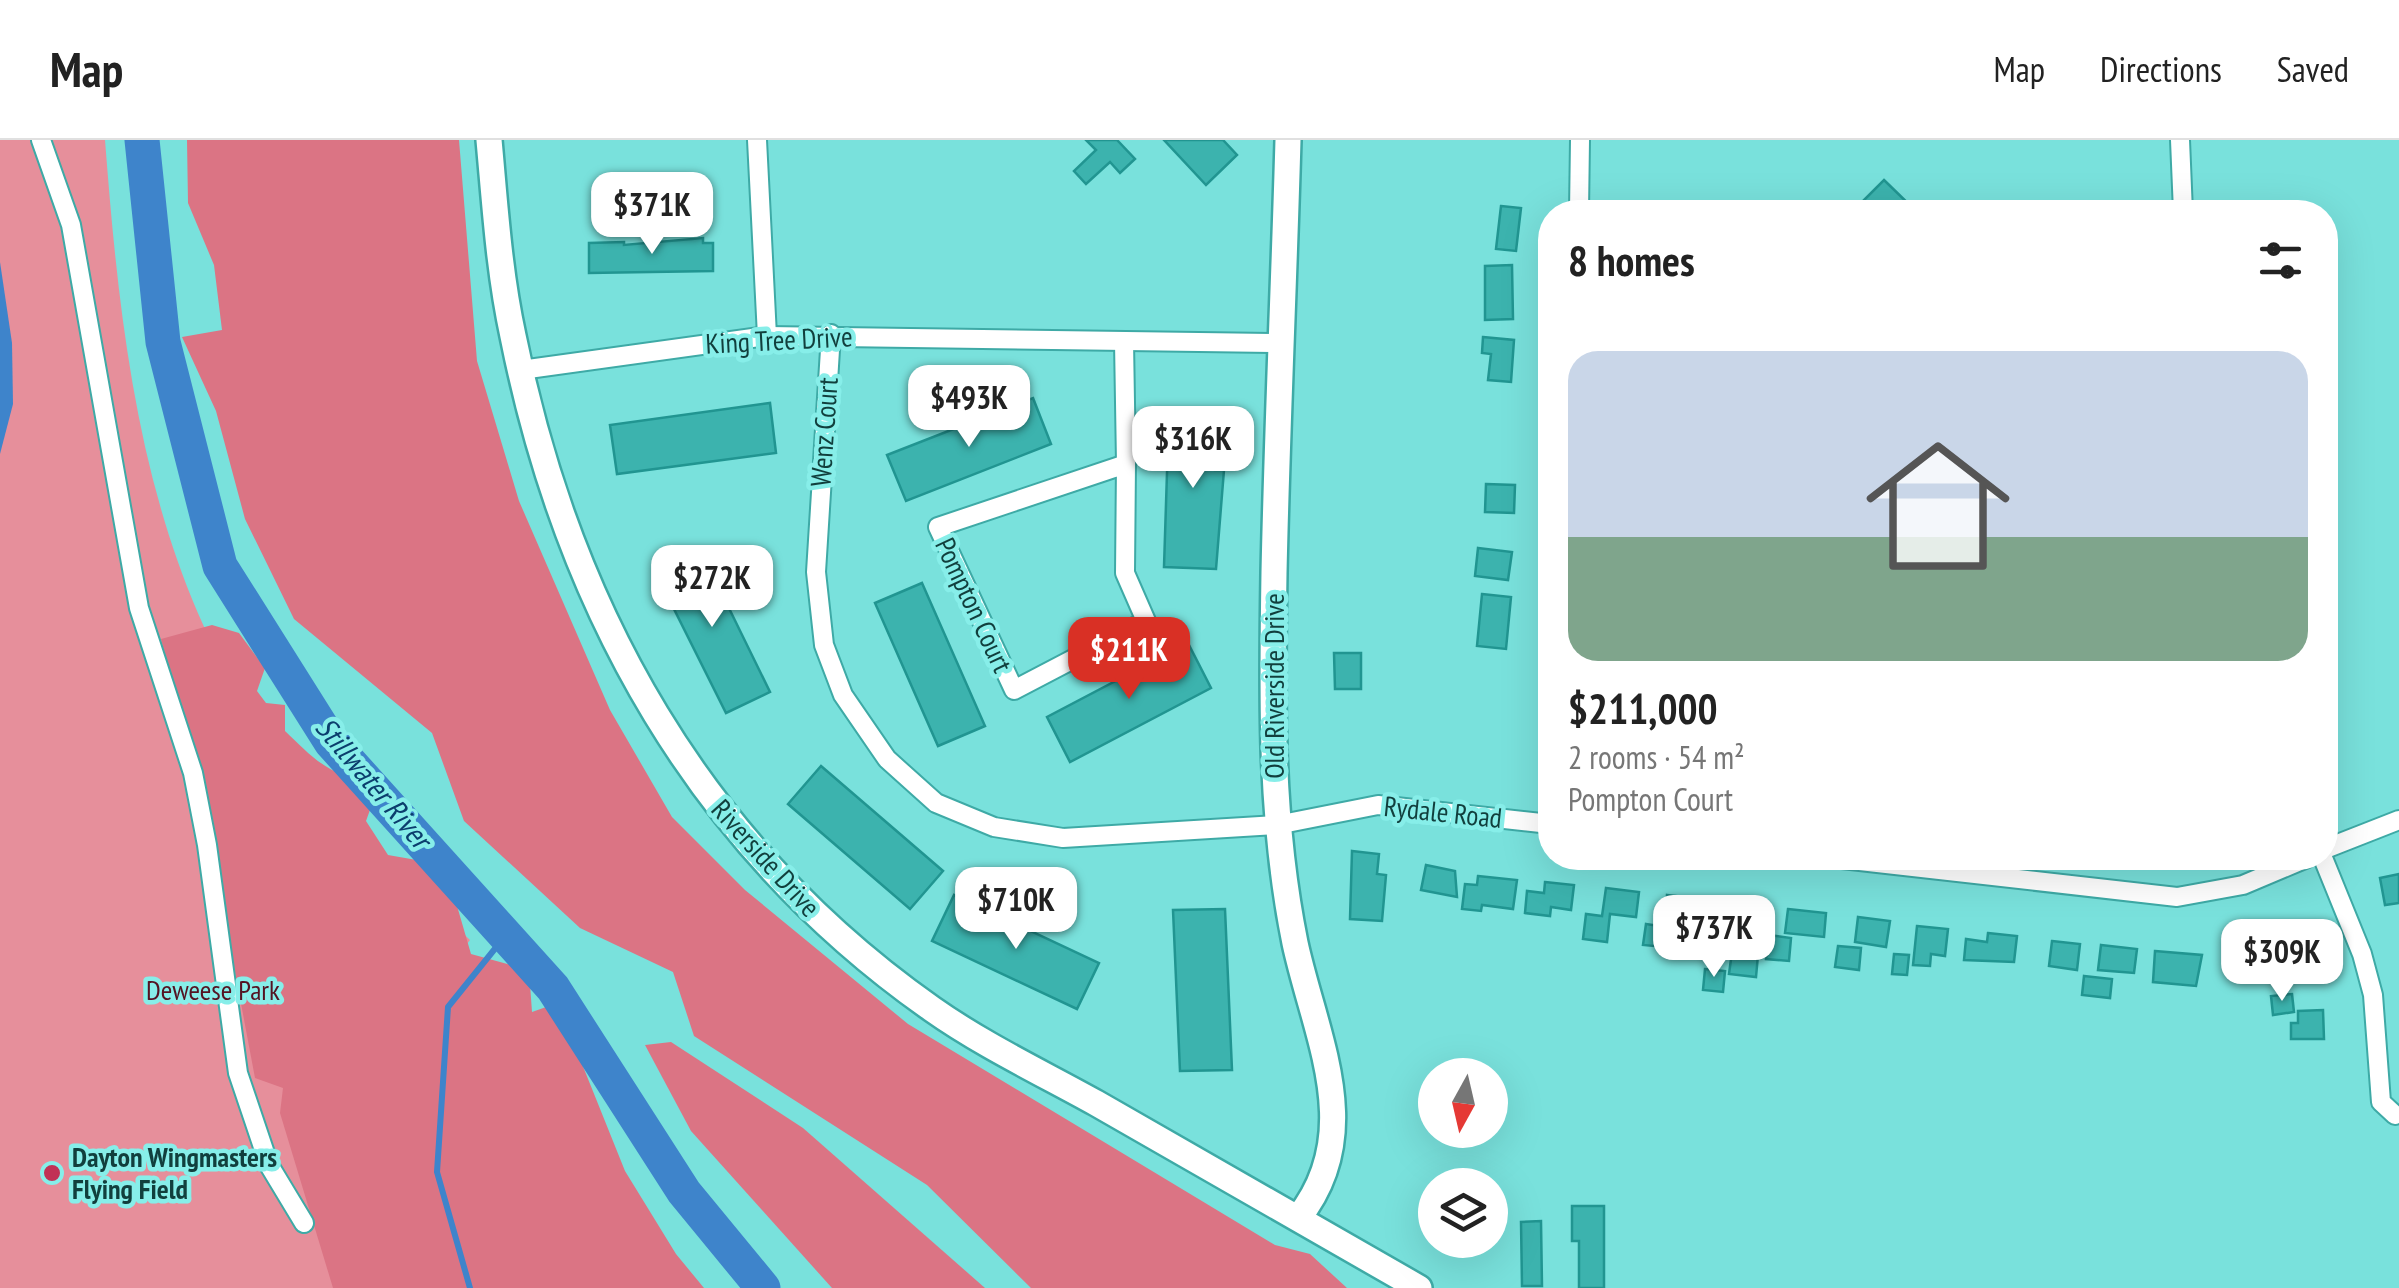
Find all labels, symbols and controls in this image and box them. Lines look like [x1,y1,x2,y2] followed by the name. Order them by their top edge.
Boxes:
[50,38,123,100] text: Map
[1994,46,2045,92] text: Map
[2100,46,2222,92] text: Directions
[2277,46,2349,92] text: Saved
[582,172,722,257] pin: $371K
[613,183,691,225] text: $371K
[1568,233,1695,288] text: 8 homes
[2253,233,2308,288] icon: filters
[705,317,853,362] street label: King Tree Drive
[899,365,1039,450] pin: $493K
[801,376,846,488] street label: Wenz Court
[930,376,1008,418] text: $493K
[1123,406,1263,491] pin: $316K
[1848,416,2028,596] icon: home
[1154,417,1232,459] text: $316K
[927,532,1022,678] street label: Pompton Court
[642,545,782,630] pin: $272K
[673,556,751,598] text: $272K
[1255,593,1292,779] street label: Old Riverside Drive
[1059,617,1199,702] pin: $211K
[1090,628,1168,670] text: $211K
[1568,681,1718,736] text: $211,000
[308,708,443,859] water label: Stillwater River
[1568,736,1745,778] text: 2 rooms · 54 m²
[1568,778,1733,820] text: Pompton Court
[1382,787,1504,836] street label: Rydale Road
[704,791,829,924] street label: Riverside Drive
[946,867,1086,952] pin: $710K
[977,878,1055,920] text: $710K
[1644,895,1784,980] pin: $737K
[1675,906,1753,948] text: $737K
[2212,919,2352,1004] pin: $309K
[2243,930,2321,972] text: $309K
[146,971,280,1008] park label: Deweese Park
[1418,1058,1508,1148] north arrow
[1418,1058,1508,1258] map controls
[72,1138,277,1207] place label: Dayton Wingmasters Flying Field
[41,1162,63,1184] marker: Dayton Wingmasters Flying Field
[1418,1168,1508,1258] button: layers

